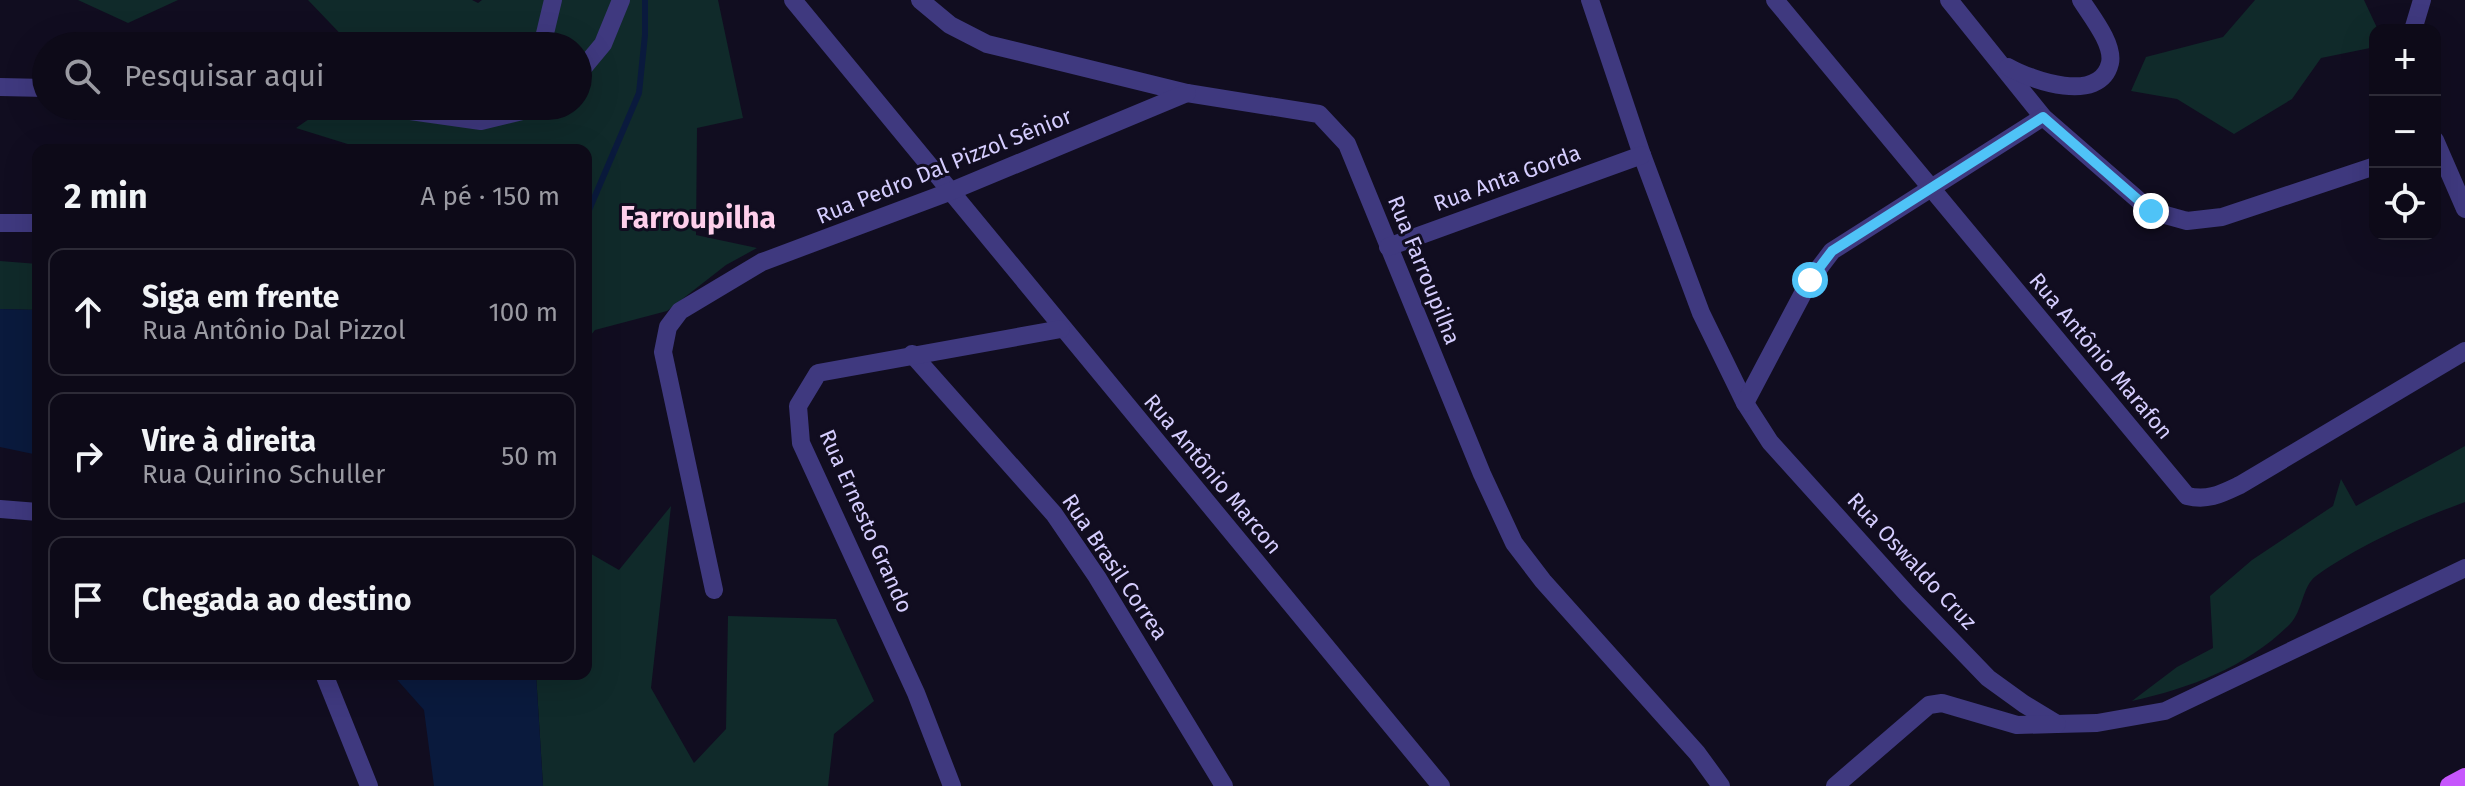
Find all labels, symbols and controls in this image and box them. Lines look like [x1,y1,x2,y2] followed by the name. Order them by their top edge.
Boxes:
[2369,24,2441,240] map controls
[2369,24,2441,96] button: +
[32,32,592,120] search box
[60,54,104,98] icon: search
[124,58,325,94] text: Pesquisar aqui
[2369,96,2441,168] button: −
[812,102,1076,230] street label: Rua Pedro Dal Pizzol Sênior
[1430,139,1584,217] street label: Rua Anta Gorda
[2369,168,2441,240] button: locate
[64,176,148,217] text: 2 min
[421,181,560,212] text: A pé · 150 m
[1382,192,1466,348] street label: Rua Farroupilha
[2133,193,2169,229] route end
[620,200,776,236] district label: Farroupilha
[1792,262,1828,298] route start
[2023,267,2179,445] street label: Rua Antônio Marafon
[142,279,339,315] text: Siga em frente
[66,290,110,334] icon: ahead
[489,297,558,328] text: 100 m
[142,315,406,346] text: Rua Antônio Dal Pizzol
[1138,389,1288,559] street label: Rua Antônio Marcon
[142,423,316,459] text: Vire à direita
[813,425,919,617] street label: Rua Ernesto Grando
[66,434,110,478] icon: right
[501,441,558,472] text: 50 m
[142,459,385,490] text: Rua Quirino Schuller
[1842,487,1982,635] street label: Rua Oswaldo Cruz
[1056,489,1174,645] street label: Rua Brasil Correa
[66,578,110,622] icon: arrive
[142,582,412,618] text: Chegada ao destino

